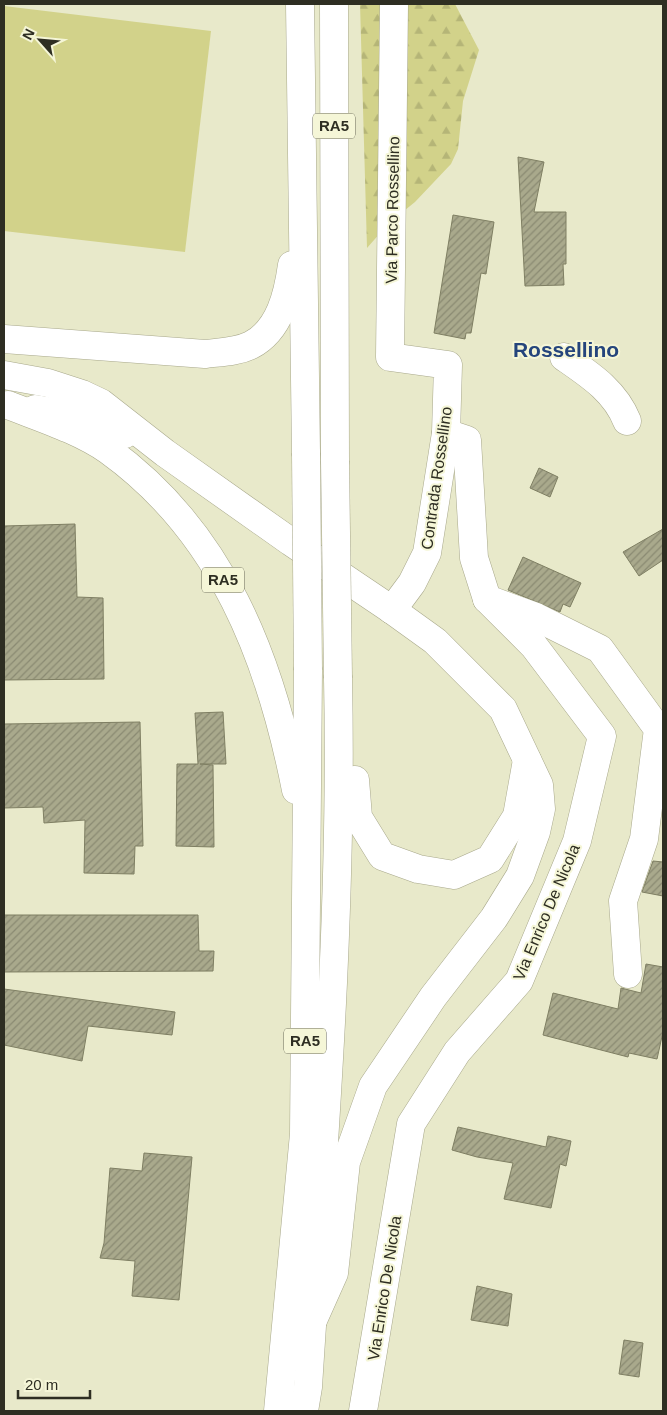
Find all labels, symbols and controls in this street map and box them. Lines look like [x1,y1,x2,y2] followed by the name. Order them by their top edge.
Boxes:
[15,15,65,65] north arrow
[19,26,38,42] text: N
[313,114,355,138] road number: RA5
[383,136,402,284] street label: Via Parco Rossellino
[513,338,619,361] district label: Rossellino
[418,405,455,551] street label: Contrada Rossellino
[202,568,244,592] road number: RA5
[510,841,583,983] street label: Via Enrico De Nicola
[284,1028,326,1054] road number: RA5
[365,1214,404,1362] street label: Via Enrico De Nicola
[18,1368,90,1400] scale bar
[25,1376,58,1393] text: 20 m

